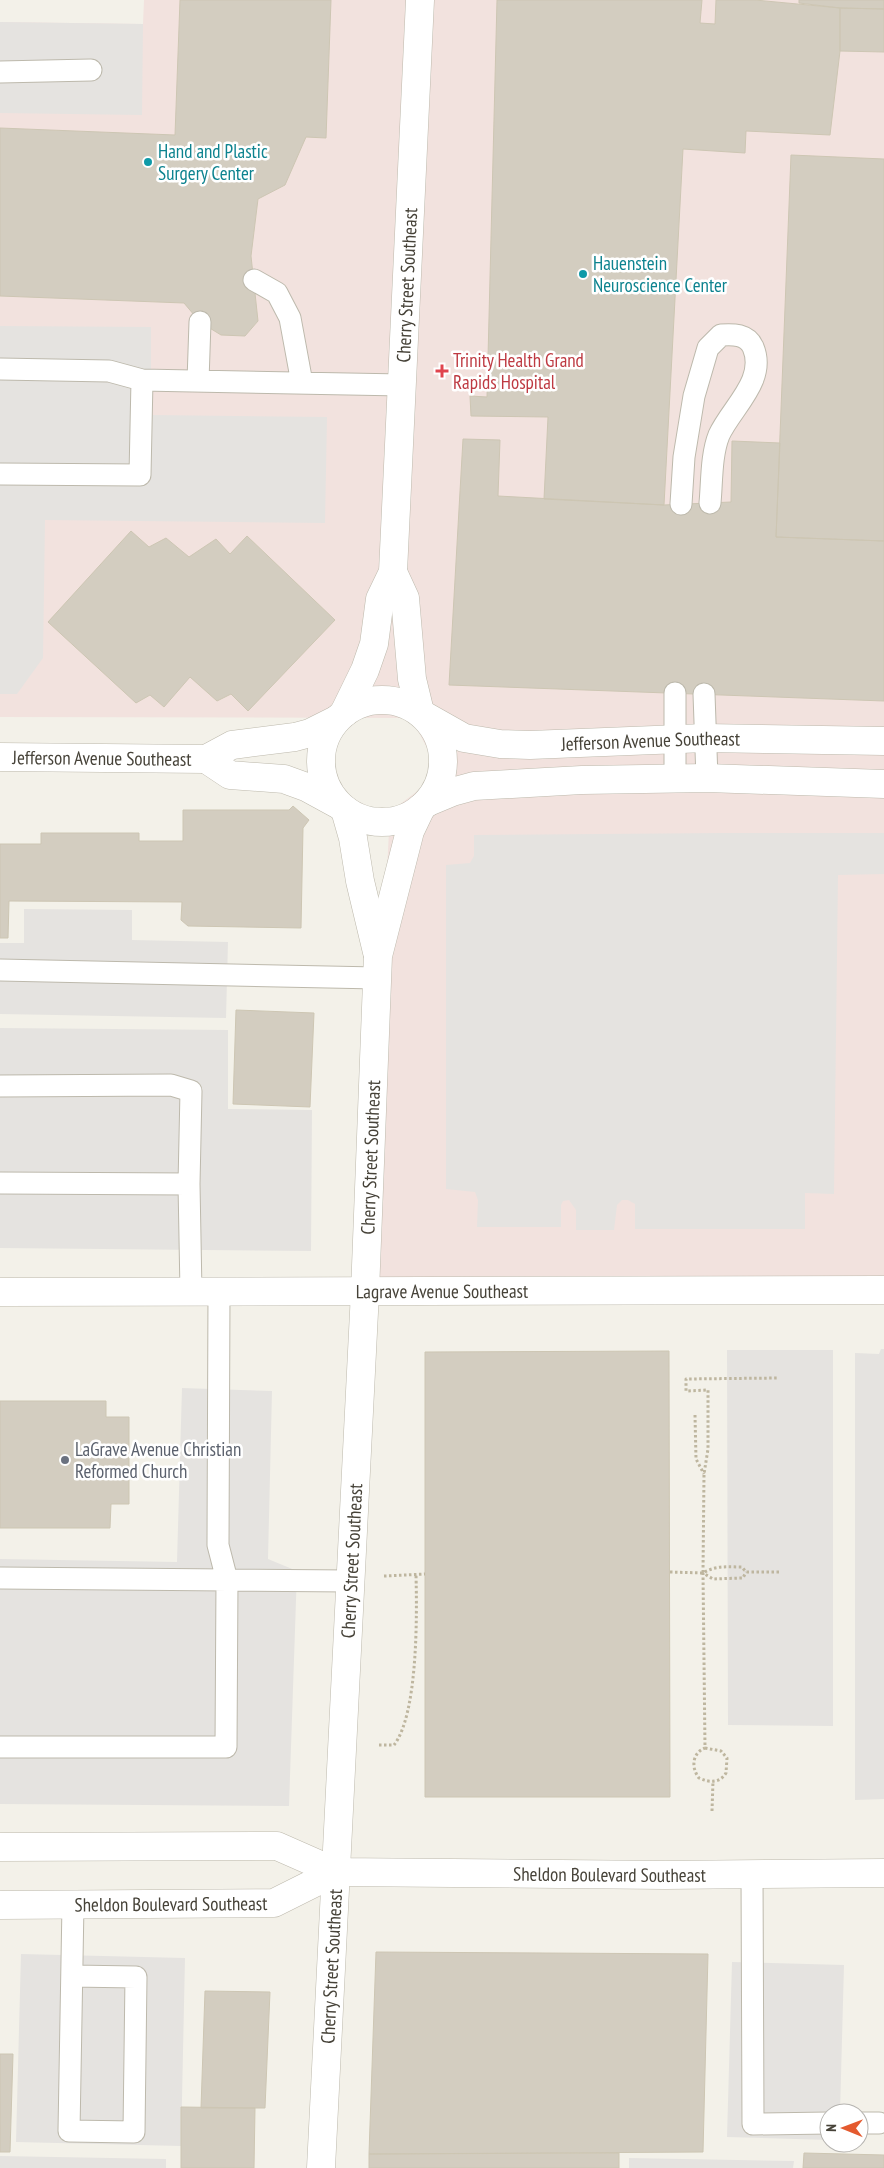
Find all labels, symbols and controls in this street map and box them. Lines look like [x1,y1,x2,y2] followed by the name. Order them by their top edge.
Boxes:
[158,139,268,185] place label: Hand and Plastic Surgery Center
[142,156,154,168] marker: Hand and Plastic Surgery Center
[391,206,422,363] street label: Cherry Street Southeast
[593,251,728,297] place label: Hauenstein Neuroscience Center
[577,268,589,280] marker: Hauenstein Neuroscience Center
[453,348,584,394] place label: Trinity Health Grand Rapids Hospital
[435,364,449,378] marker: Trinity Health Grand Rapids Hospital
[560,726,741,756] street label: Jefferson Avenue Southeast
[11,745,192,771] street label: Jefferson Avenue Southeast
[355,1079,385,1235] street label: Cherry Street Southeast
[356,1279,529,1303] street label: Lagrave Avenue Southeast
[75,1437,241,1483] place label: LaGrave Avenue Christian Reformed Church
[59,1454,71,1466] marker: LaGrave Avenue Christian Reformed Church
[336,1482,367,1639] street label: Cherry Street Southeast
[513,1862,707,1887] street label: Sheldon Boulevard Southeast
[315,1888,347,2044] street label: Cherry Street Southeast
[74,1891,268,1916] street label: Sheldon Boulevard Southeast
[819,2103,869,2153] north arrow
[822,2124,840,2132] text: N

